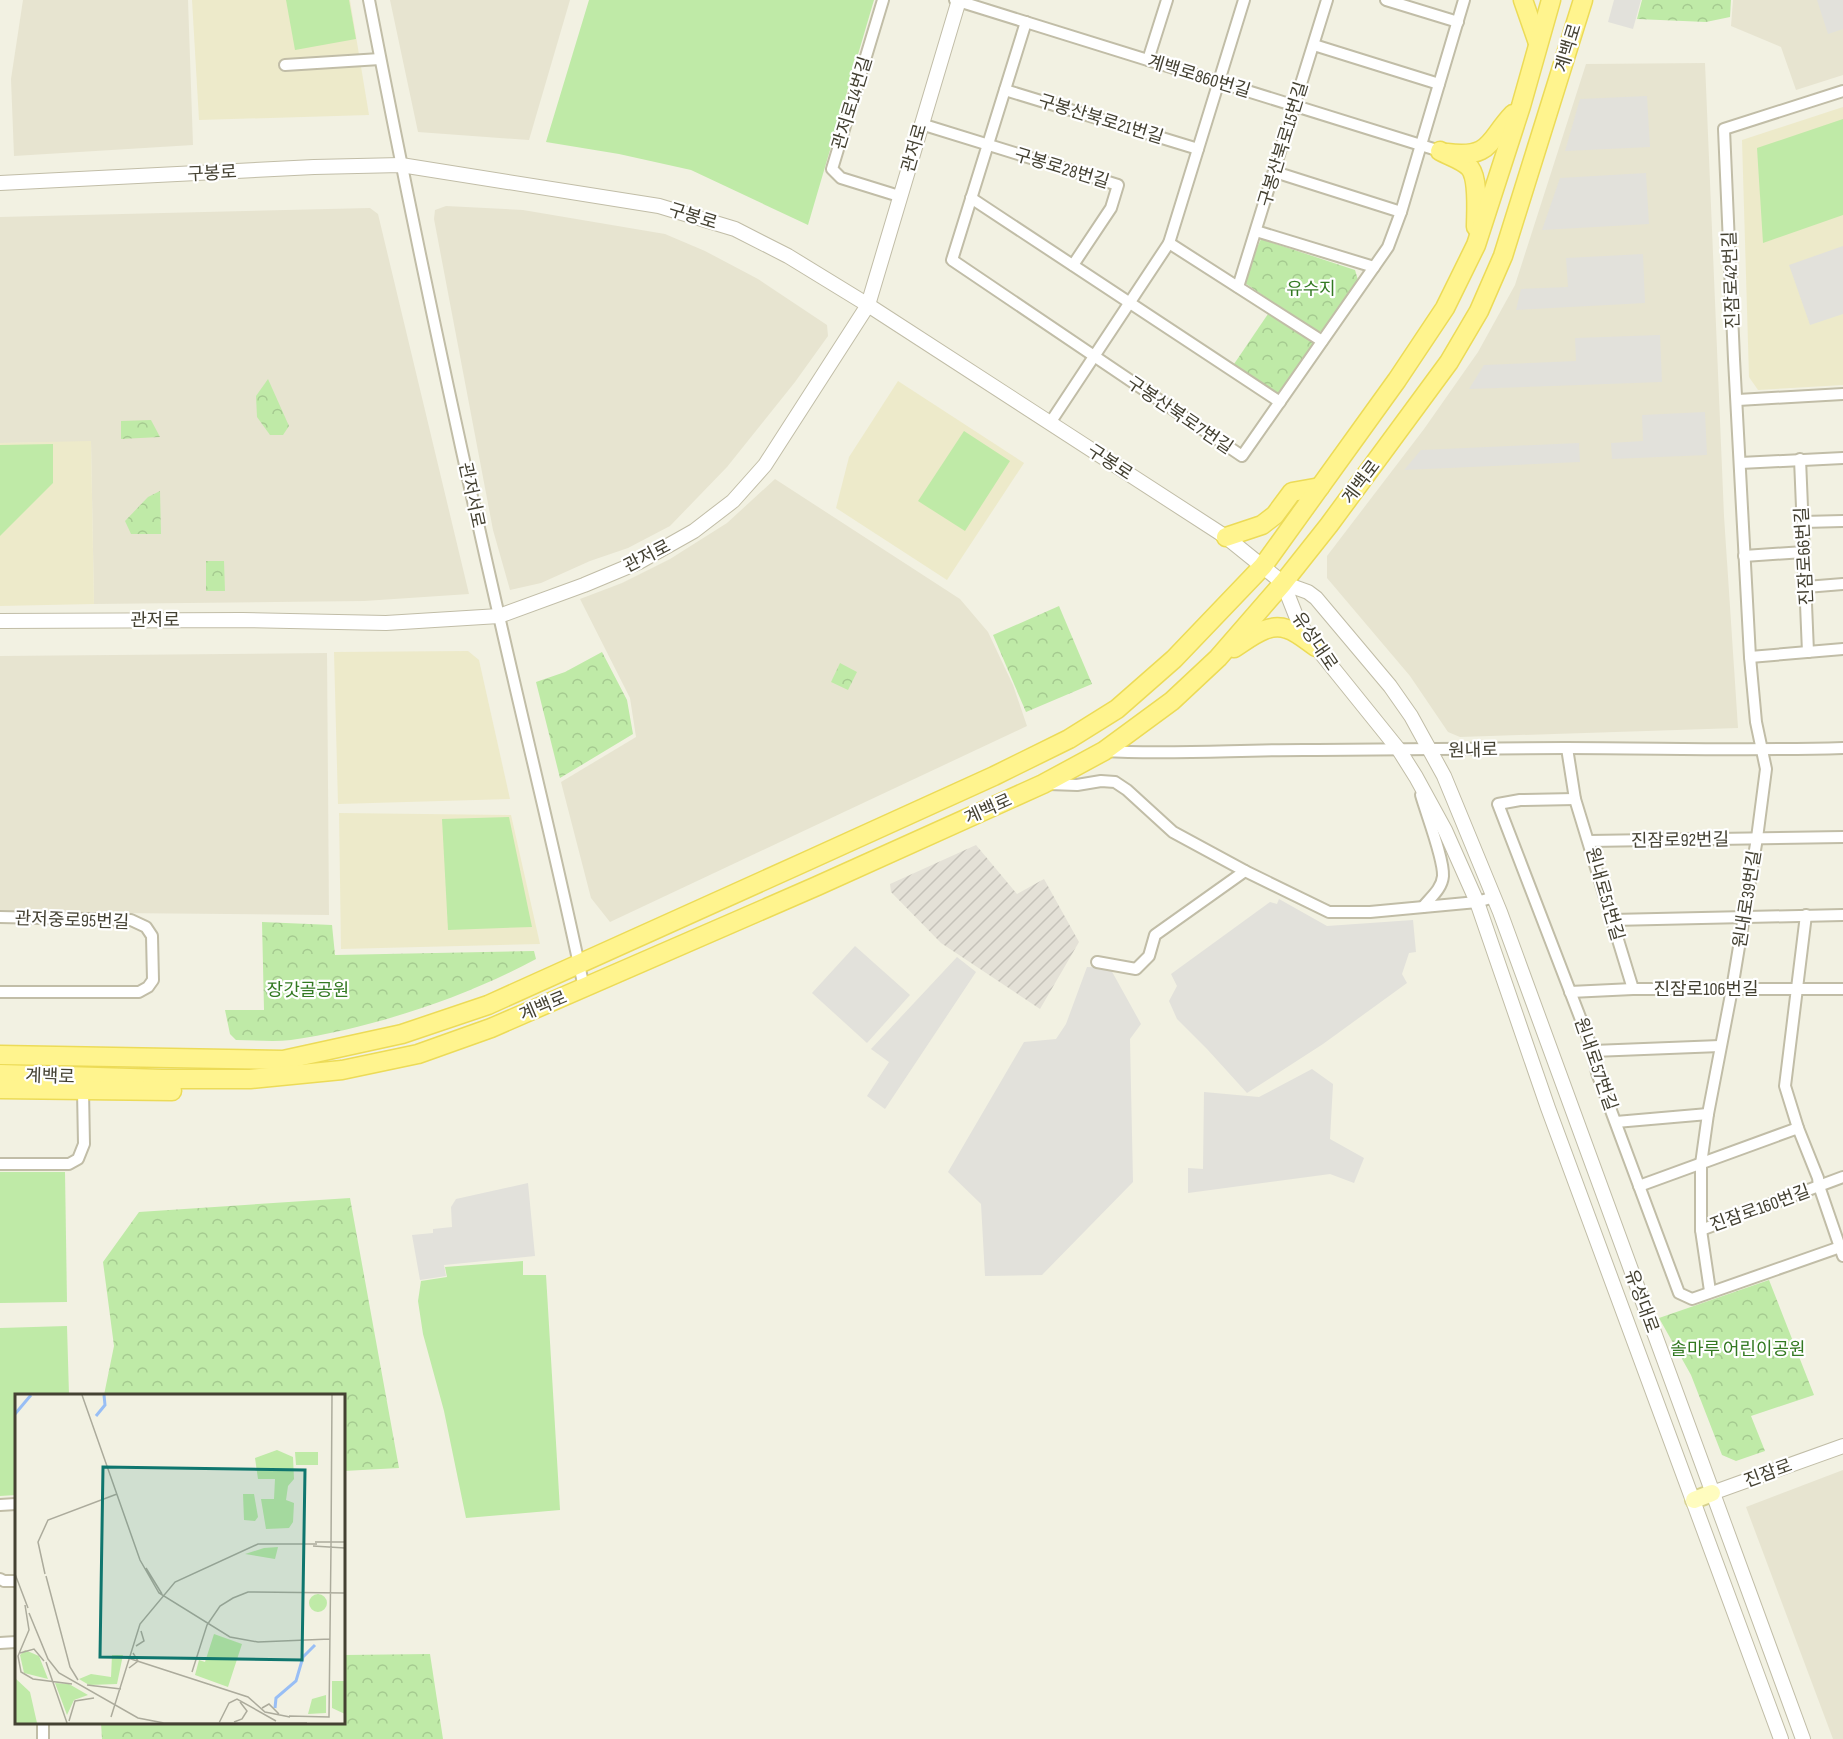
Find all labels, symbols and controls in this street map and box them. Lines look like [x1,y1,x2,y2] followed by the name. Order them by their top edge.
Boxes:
[1551,21,1586,75] street label: 계백로
[1145,51,1253,102] street label: 계백로860번길
[828,54,877,152] street label: 관저로14번길
[1255,79,1312,209] street label: 구봉산북로15번길
[1036,90,1166,148] street label: 구봉산북로21번길
[898,121,931,175] street label: 관저로
[1012,144,1112,193] street label: 구봉로28번길
[187,162,237,185] street label: 구봉로
[666,199,720,234] street label: 구봉로
[1719,231,1744,329] street label: 진잠로42번길
[1286,279,1336,300] park label: 유수지
[1123,372,1237,459] street label: 구봉산북로7번길
[1083,440,1136,485] street label: 구봉로
[1338,456,1385,508] street label: 계백로
[454,461,489,530] street label: 관저서로
[1791,506,1818,606] street label: 진잠로66번길
[620,536,674,577] street label: 관저로
[1287,608,1342,675] street label: 유성대로
[130,610,180,631] street label: 관저로
[1448,740,1498,761] street label: 원내로
[961,790,1015,829] street label: 계백로
[1631,829,1729,852] street label: 진잠로92번길
[1581,845,1628,943] street label: 원내로51번길
[1729,849,1766,949] street label: 원내로39번길
[14,908,130,933] street label: 관저중로95번길
[1653,979,1759,1000] street label: 진잠로106번길
[267,980,349,1001] park label: 장갓골공원
[516,987,570,1026] street label: 계백로
[1570,1015,1621,1114] street label: 원내로57번길
[25,1065,75,1088] street label: 계백로
[1707,1181,1813,1236] street label: 진잠로160번길
[1620,1266,1663,1336] street label: 유성대로
[1670,1339,1806,1360] park label: 솔마루 어린이공원
[15,1394,345,1724] inset map
[1741,1455,1795,1492] street label: 진잠로

